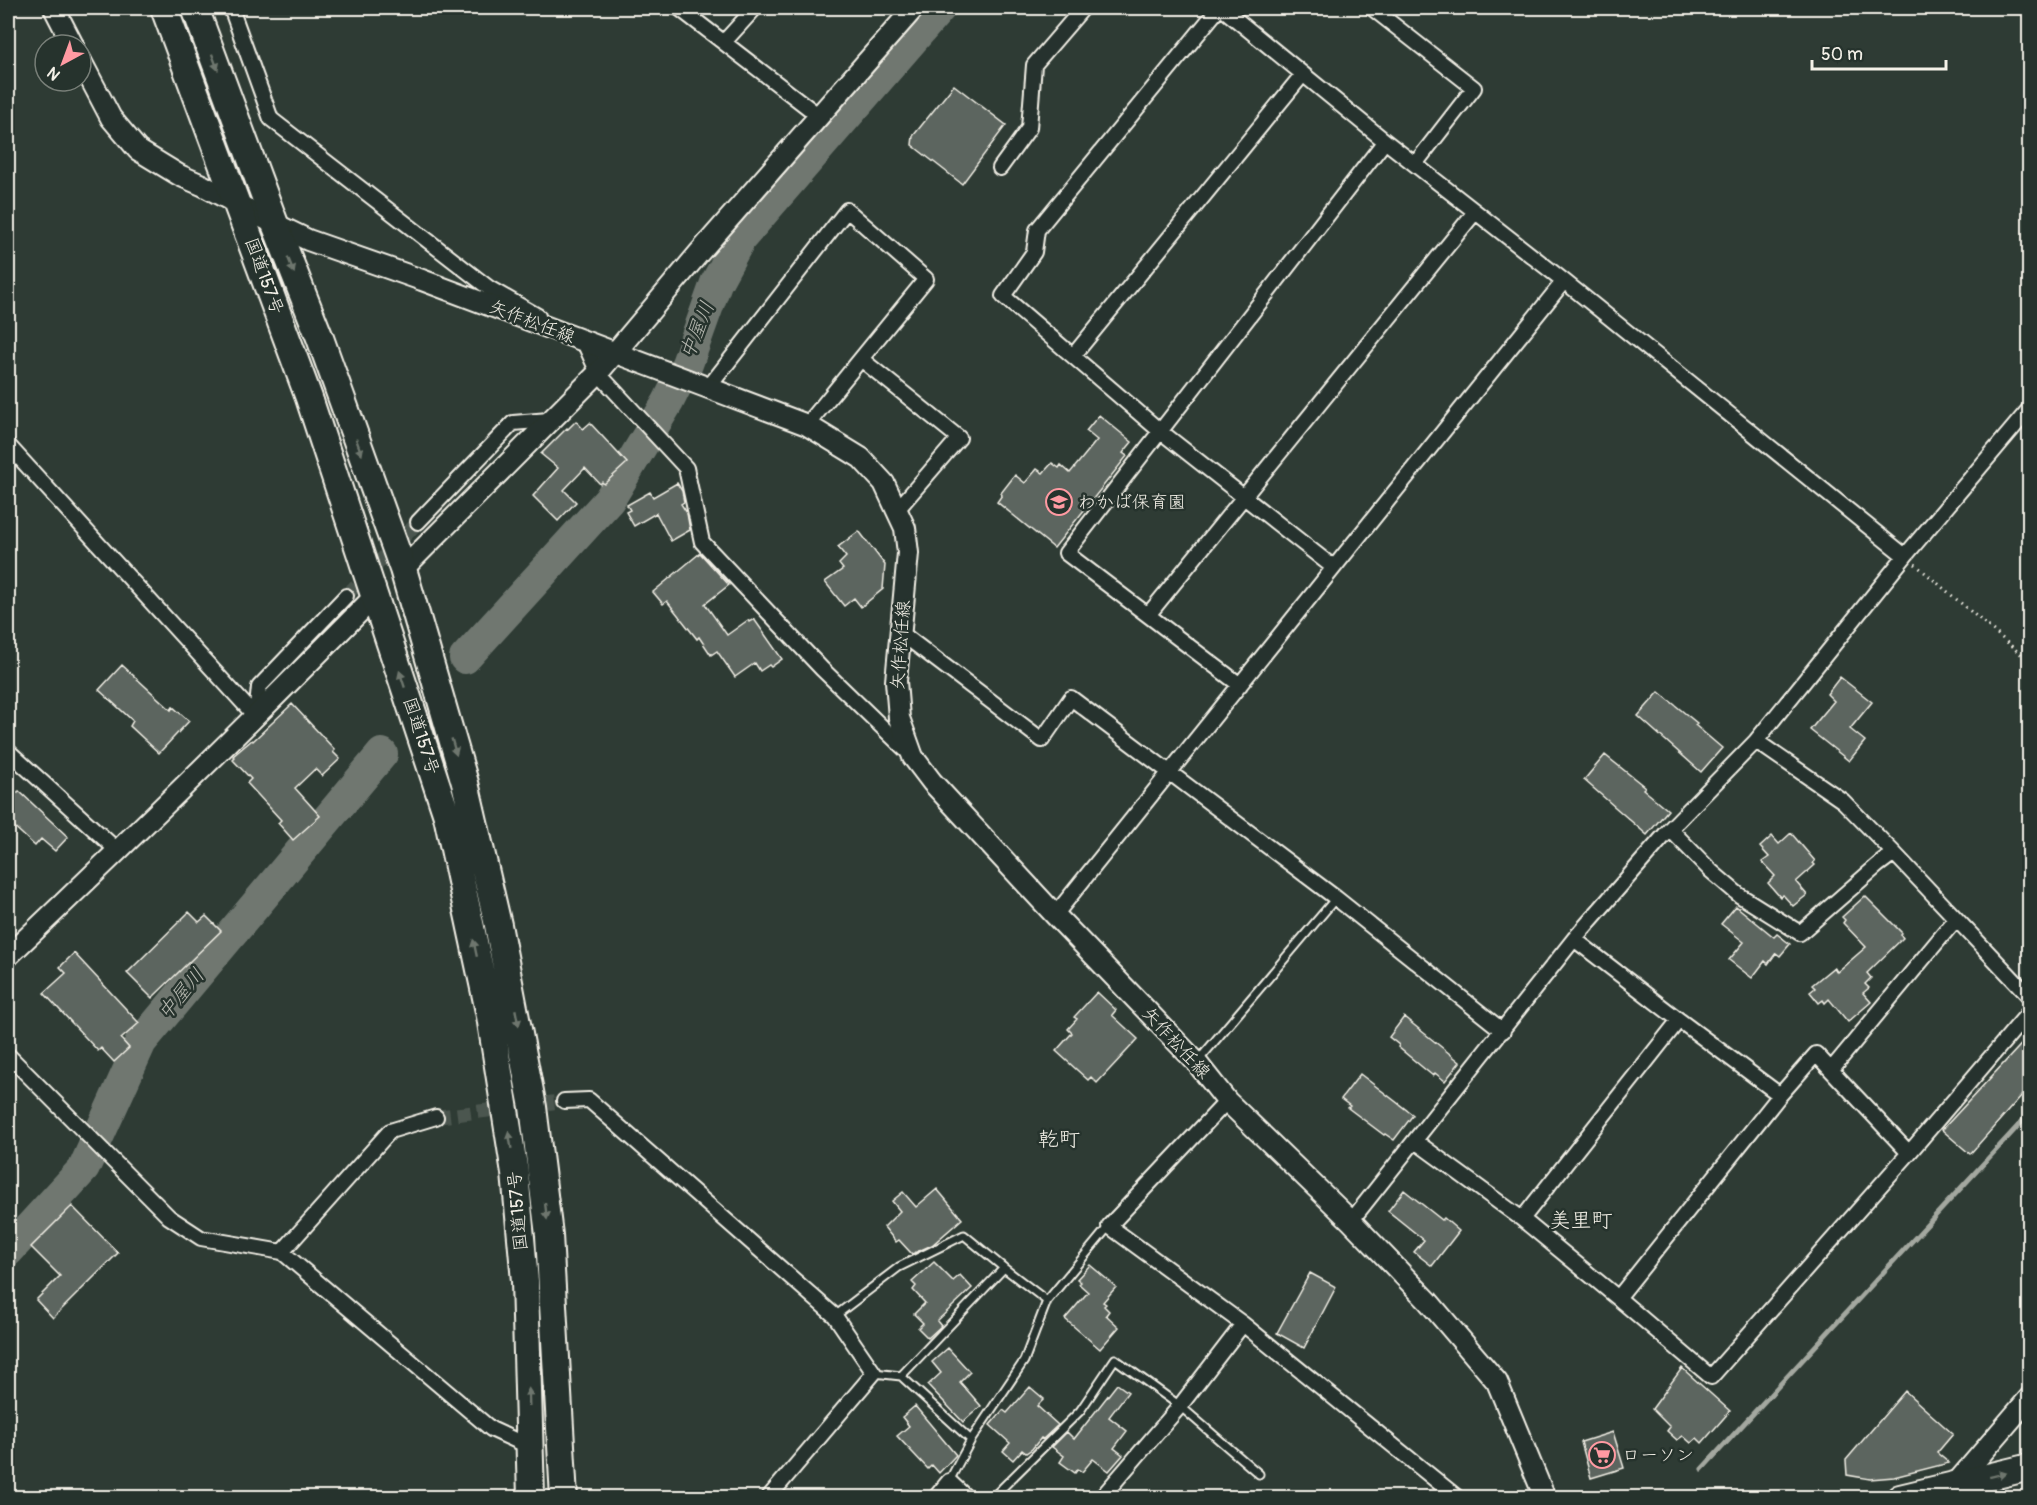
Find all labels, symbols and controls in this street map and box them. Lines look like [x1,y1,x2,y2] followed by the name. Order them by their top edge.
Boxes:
[33,33,93,93] north arrow
[1812,33,1946,71] scale bar
[1821,43,1863,66] text: 50 m
[211,54,221,72] one-way arrow
[43,62,64,85] text: N
[239,234,289,318] street label: 国道157号
[287,256,296,274] one-way arrow
[486,295,578,349] street label: 矢作松任線
[674,298,720,362] water label: 中屋川
[355,438,365,456] one-way arrow
[1044,487,1074,517] school or university icon: わかば保育園
[1078,491,1186,514] place label: わかば保育園
[886,599,916,691] street label: 矢作松任線
[397,670,407,688] one-way arrow
[398,694,444,778] street label: 国道157号
[450,737,460,756] one-way arrow
[470,938,479,957] one-way arrow
[152,963,210,1025] water label: 中屋川
[1137,1002,1215,1084] street label: 矢作松任線
[513,1009,522,1028] one-way arrow
[1038,1126,1080,1153] district label: 乾町
[505,1130,514,1149] one-way arrow
[503,1170,533,1252] street label: 国道157号
[541,1202,551,1221] one-way arrow
[1550,1207,1613,1234] district label: 美里町
[524,1388,533,1407] one-way arrow
[1587,1440,1617,1470] supermarket icon: ローソン
[1622,1444,1694,1467] place label: ローソン
[1989,1470,2008,1480] one-way arrow

